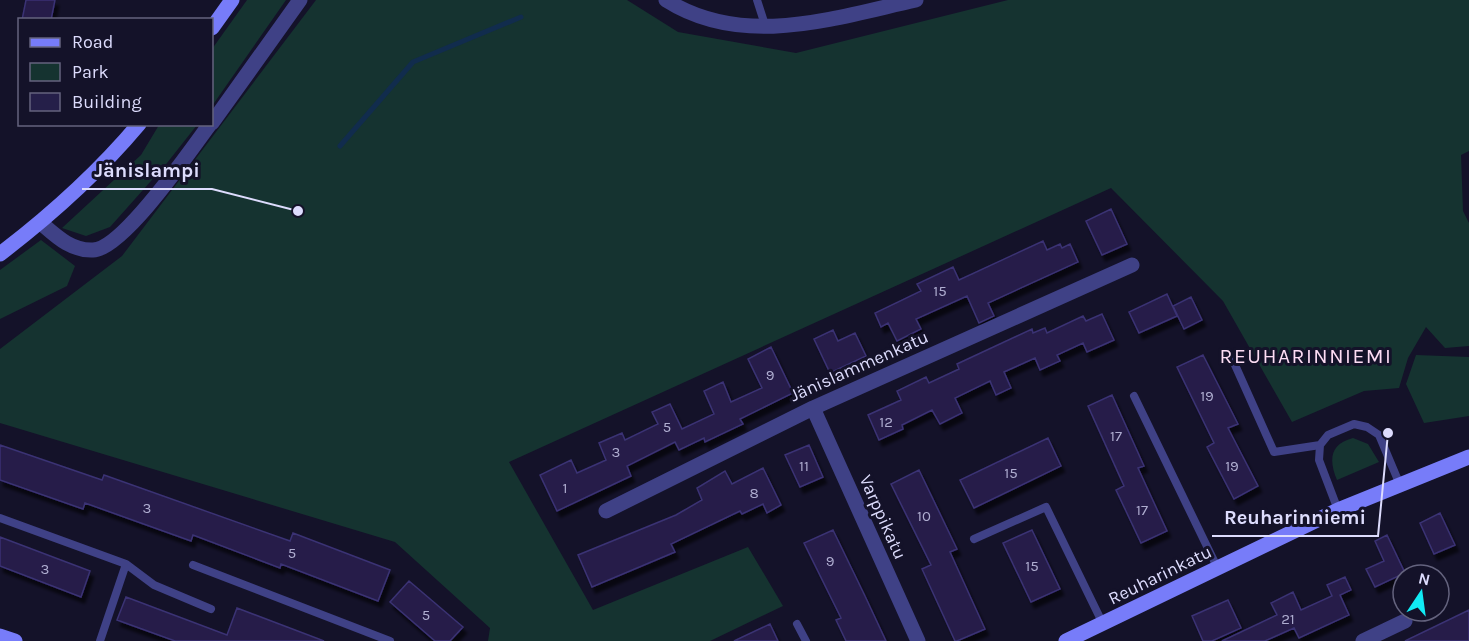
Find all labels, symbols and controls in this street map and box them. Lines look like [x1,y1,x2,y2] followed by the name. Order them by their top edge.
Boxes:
[18,18,213,126] legend
[72,31,113,53] text: Road
[72,61,109,83] text: Park
[72,91,142,113] text: Building
[82,151,212,189] callout: Jänislampi
[94,159,200,182] text: Jänislampi
[933,282,947,300] house number: 15
[786,326,932,406] street label: Jänislammenkatu
[1220,344,1392,368] district label: REUHARINNIEMI
[766,366,774,384] house number: 9
[1200,387,1214,405] house number: 19
[879,413,893,431] house number: 12
[663,418,671,436] house number: 5
[1110,427,1122,445] house number: 17
[612,443,620,461] house number: 3
[799,457,809,475] house number: 11
[1225,457,1239,475] house number: 19
[1004,464,1018,482] house number: 15
[855,471,911,563] street label: Varppikatu
[563,479,567,497] house number: 1
[749,484,759,502] house number: 8
[1212,498,1378,536] callout: Reuharinniemi
[143,499,151,517] house number: 3
[1136,501,1148,519] house number: 17
[1224,506,1366,529] text: Reuharinniemi
[917,507,931,525] house number: 10
[1105,540,1215,610] street label: Reuharinkatu
[288,544,296,562] house number: 5
[826,552,834,570] house number: 9
[1025,557,1039,575] house number: 15
[41,560,49,578] house number: 3
[1391,563,1451,623] north arrow
[1417,568,1432,589] text: N
[422,606,430,624] house number: 5
[1281,610,1295,628] house number: 21

